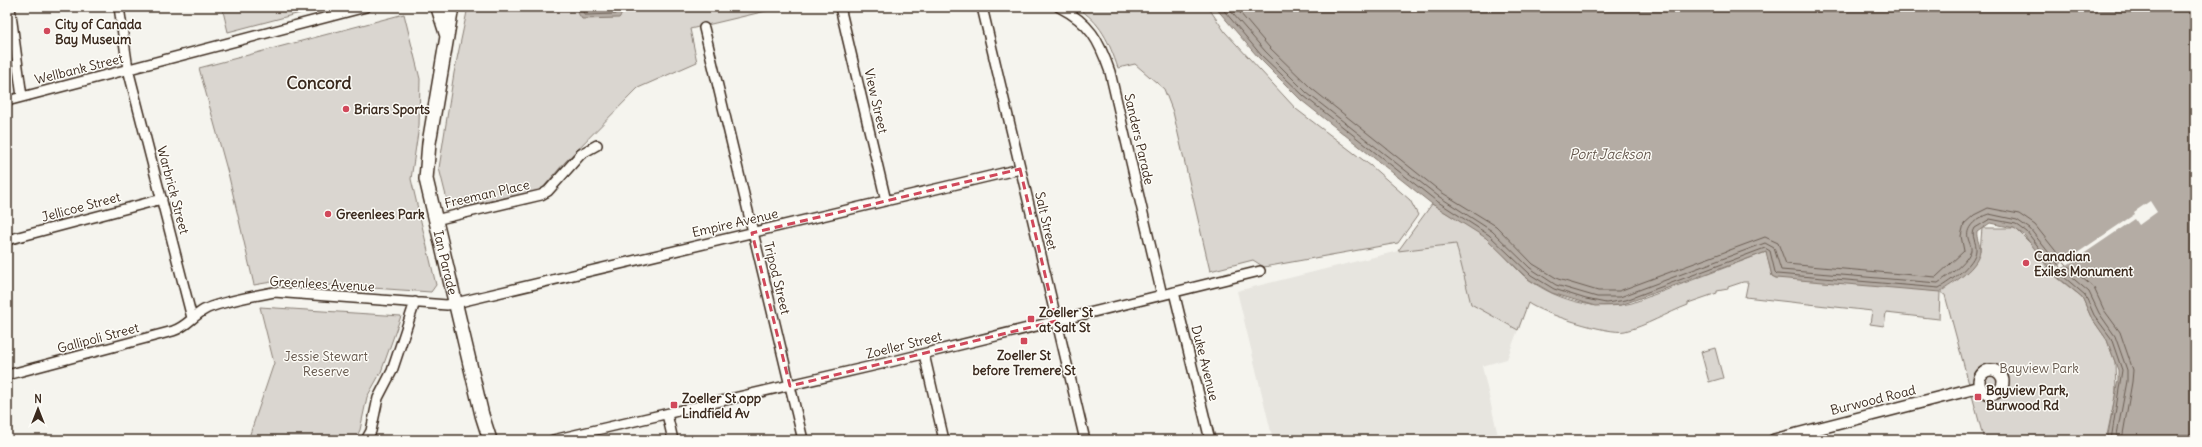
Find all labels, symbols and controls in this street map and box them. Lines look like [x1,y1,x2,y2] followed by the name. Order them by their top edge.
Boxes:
[55,16,142,48] place label: City of Canada Bay Museum
[42,26,52,36] marker: City of Canada Bay Museum
[33,50,126,88] street label: Wellbank Street
[860,67,892,136] street label: View Street
[286,72,352,94] district label: Concord
[1120,92,1158,186] street label: Sanders Parade
[354,101,430,118] place label: Briars Sports
[341,104,351,114] marker: Briars Sports
[153,144,193,237] street label: Warbrick Street
[1569,145,1652,163] water label: Port Jackson
[443,176,531,212] street label: Freeman Place
[40,188,123,226] street label: Jellicoe Street
[1031,190,1061,253] street label: Salt Street
[690,205,780,241] street label: Empire Avenue
[336,206,425,223] place label: Greenlees Park
[323,209,333,219] marker: Greenlees Park
[430,229,462,297] street label: Ian Parade
[760,240,794,317] street label: Tripod Street
[2034,248,2133,280] place label: Canadian Exiles Monument
[2021,258,2031,268] marker: Canadian Exiles Monument
[269,273,375,295] street label: Greenlees Avenue
[1039,304,1094,336] place label: Zoeller St at Salt St
[1026,314,1036,324] marker: Zoeller St at Salt St
[55,319,141,357] street label: Gallipoli Street
[1187,324,1223,402] street label: Duke Avenue
[864,327,944,363] street label: Zoeller Street
[1019,336,1029,346] marker: Zoeller St before Tremere St
[972,347,1076,379] place label: Zoeller St before Tremere St
[284,348,369,380] park label: Jessie Stewart Reserve
[1999,360,2079,377] park label: Bayview Park
[1829,381,1918,419] street label: Burwood Road
[1986,382,2069,414] place label: Bayview Park, Burwood Rd
[18,389,58,429] north arrow
[682,390,762,422] place label: Zoeller St opp Lindfield Av
[34,392,42,406] text: N
[1973,392,1983,402] marker: Bayview Park, Burwood Rd
[669,400,679,410] marker: Zoeller St opp Lindfield Av

